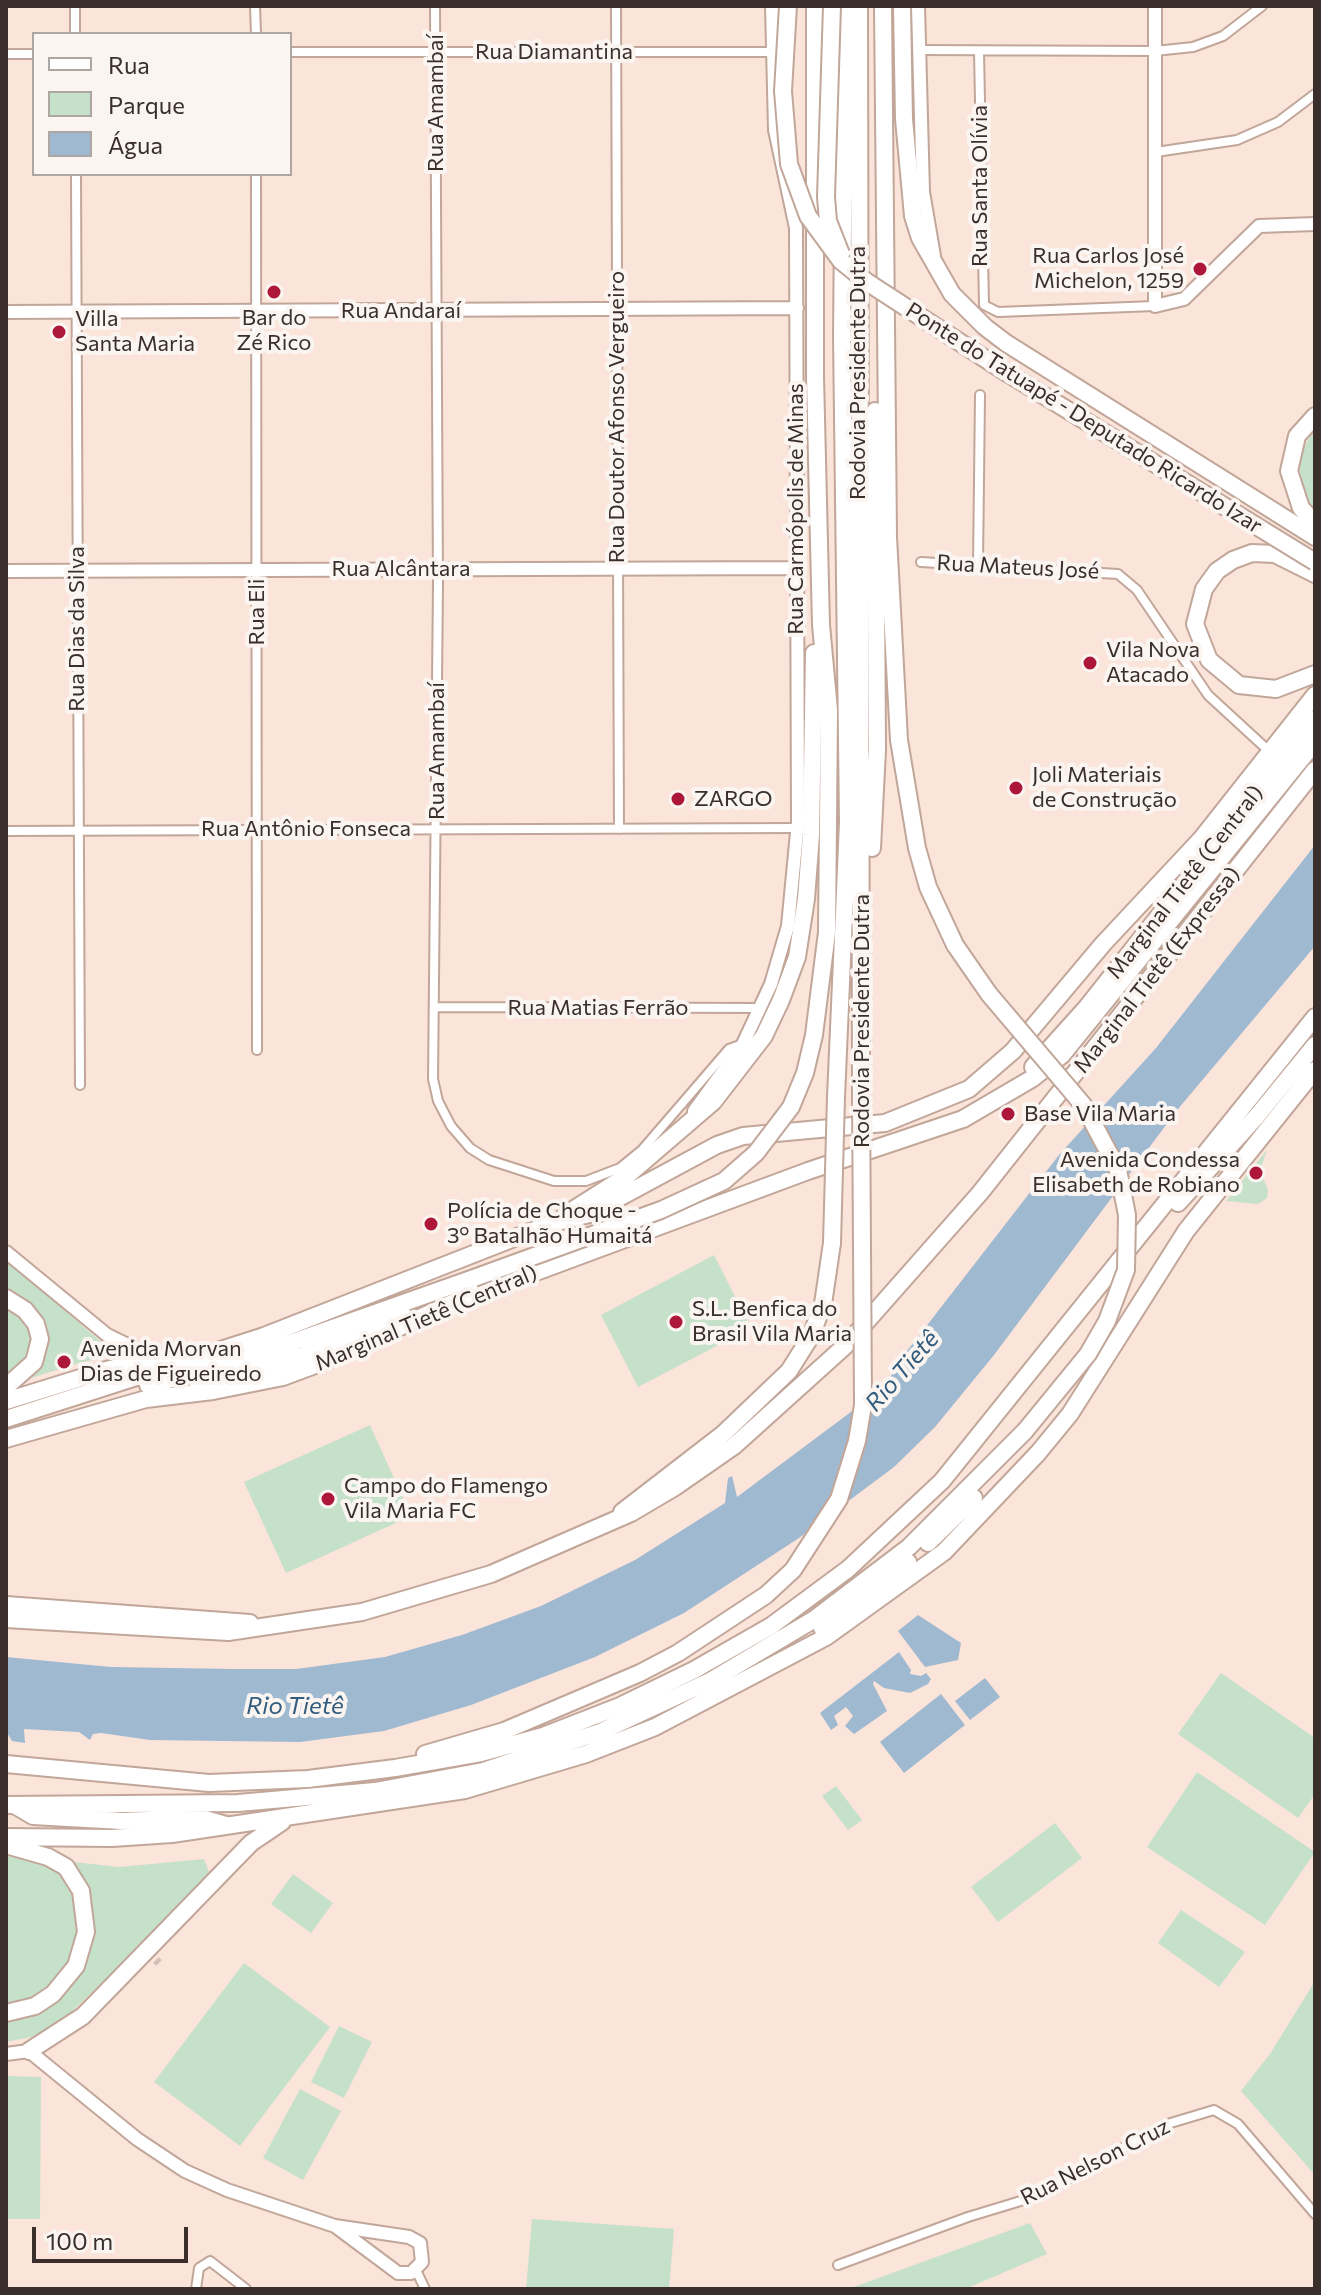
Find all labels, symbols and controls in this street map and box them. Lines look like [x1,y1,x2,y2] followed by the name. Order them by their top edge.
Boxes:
[32,32,292,176] legend
[423,34,449,172] street label: Rua Amambaí
[475,39,633,65] street label: Rua Diamantina
[108,50,150,79] text: Rua
[108,90,185,119] text: Parque
[967,105,993,267] street label: Rua Santa Olívia
[108,130,163,159] text: Água
[1032,243,1184,294] place label: Rua Carlos José Michelon, 1259
[845,246,871,500] street label: Rodovia Presidente Dutra
[1191,260,1209,278] marker: Rua Carlos José Michelon, 1259
[604,271,630,563] street label: Rua Doutor Afonso Vergueiro
[265,283,283,301] marker: Bar do Zé Rico
[901,297,1267,539] street label: Ponte do Tatuapé - Deputado Ricardo Izar
[341,298,461,324] street label: Rua Andaraí
[236,305,312,356] place label: Bar do Zé Rico
[75,306,195,358] place label: Villa Santa Maria
[50,323,68,341] marker: Villa Santa Maria
[783,383,809,635] street label: Rua Carmópolis de Minas
[64,546,90,712] street label: Rua Dias da Silva
[936,550,1100,584] street label: Rua Mateus José
[332,556,470,582] street label: Rua Alcântara
[244,579,270,645] street label: Rua Eli
[1106,637,1200,688] place label: Vila Nova Atacado
[1081,654,1099,672] marker: Vila Nova Atacado
[424,682,450,820] street label: Rua Amambaí
[1032,762,1177,814] place label: Joli Materiais de Construção
[1007,779,1025,797] marker: Joli Materiais de Construção
[1101,780,1269,984] street label: Marginal Tietê (Central)
[694,786,772,812] place label: ZARGO
[669,790,687,808] marker: ZARGO
[201,816,411,842] street label: Rua Antônio Fonseca
[1068,862,1246,1078] street label: Marginal Tietê (Expressa)
[849,894,875,1148] street label: Rodovia Presidente Dutra
[507,995,689,1021] street label: Rua Matias Ferrão
[1024,1101,1176,1127] place label: Base Vila Maria
[999,1105,1017,1123] marker: Base Vila Maria
[1032,1147,1240,1198] place label: Avenida Condessa Elisabeth de Robiano
[1247,1164,1265,1182] marker: Avenida Condessa Elisabeth de Robiano
[447,1198,652,1250] place label: Polícia de Choque - 3º Batalhão Humaitá
[422,1215,440,1233] marker: Polícia de Choque - 3º Batalhão Humaitá
[311,1259,541,1377] street label: Marginal Tietê (Central)
[692,1296,852,1348] place label: S.L. Benfica do Brasil Vila Maria
[667,1313,685,1331] marker: S.L. Benfica do Brasil Vila Maria
[859,1325,945,1417] water label: Rio Tietê
[80,1336,262,1388] place label: Avenida Morvan Dias de Figueiredo
[55,1353,73,1371] marker: Avenida Morvan Dias de Figueiredo
[344,1473,548,1524] place label: Campo do Flamengo Vila Maria FC
[319,1490,337,1508] marker: Campo do Flamengo Vila Maria FC
[246,1692,344,1720] water label: Rio Tietê
[1016,2113,1174,2211] street label: Rua Nelson Cruz
[36,2211,192,2261] scale bar
[46,2226,113,2255] text: 100 m

